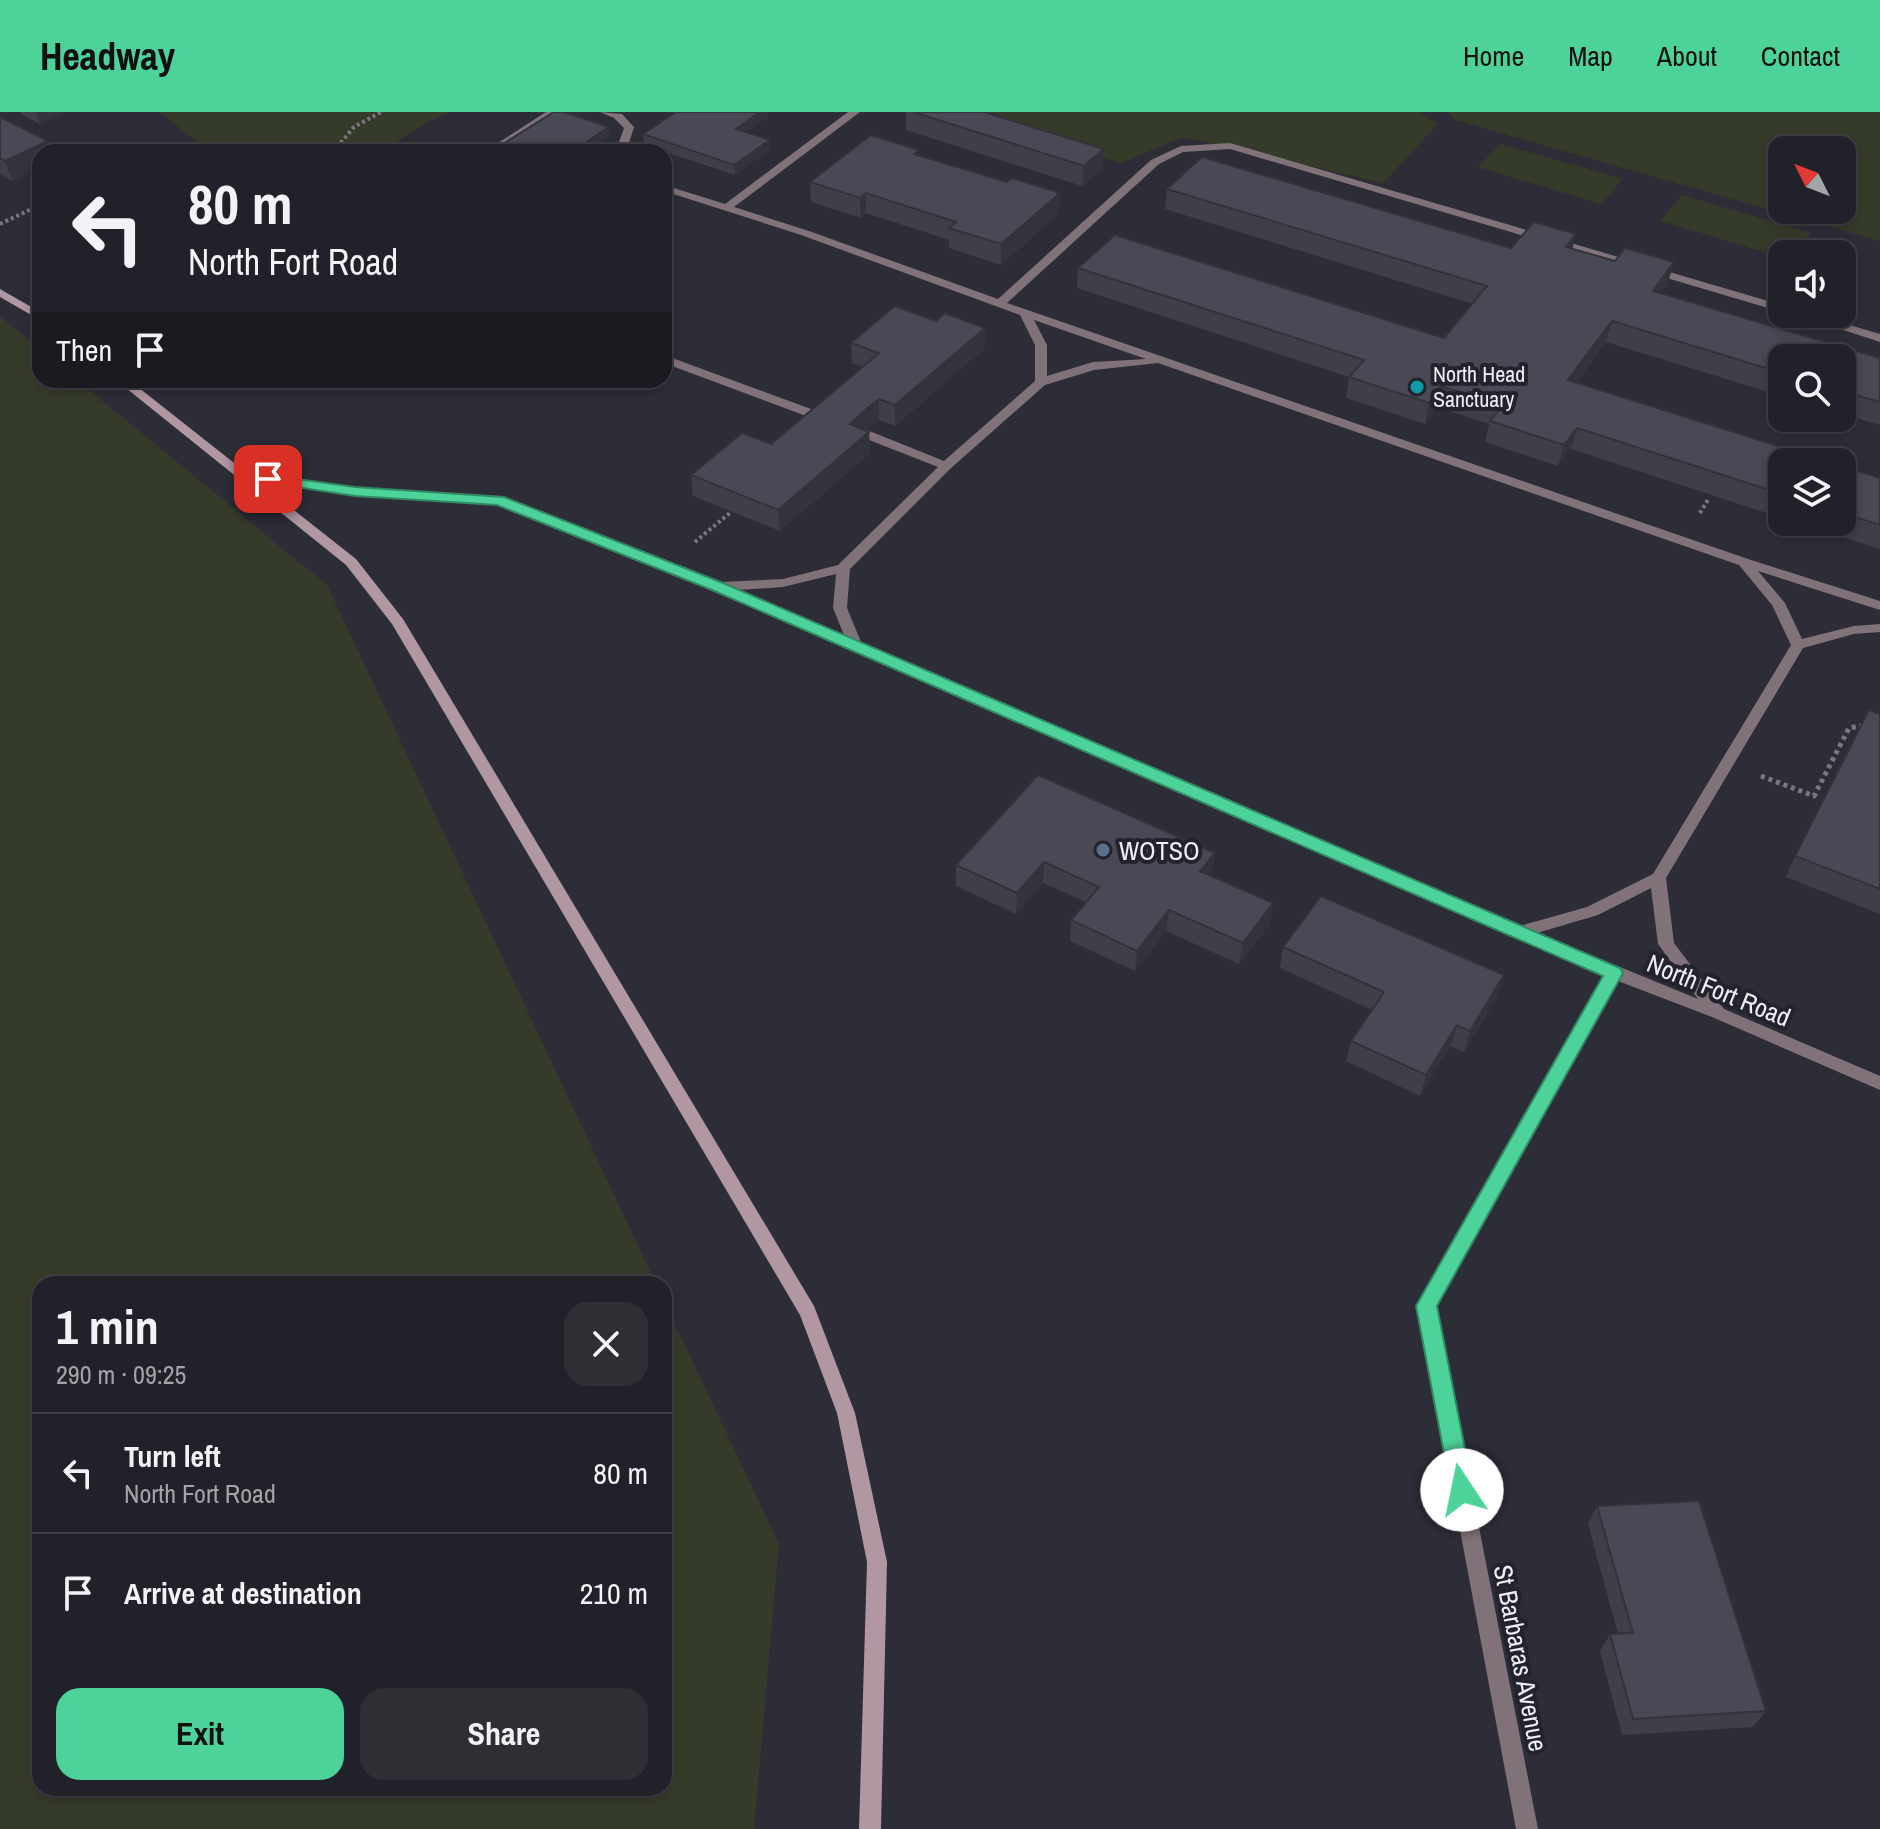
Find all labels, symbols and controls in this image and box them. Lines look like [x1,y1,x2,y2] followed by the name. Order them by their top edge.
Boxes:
[40,31,175,82] text: Headway
[1463,37,1524,75] text: Home
[1568,37,1613,75] text: Map
[1657,37,1717,75] text: About
[1761,37,1840,75] text: Contact
[1768,136,1856,224] north arrow
[1768,136,1856,536] map controls
[188,166,293,241] text: 80 m
[56,176,160,280] icon: left
[188,238,398,286] text: North Fort Road
[1768,240,1856,328] button: sound
[128,328,172,372] icon: arrive
[56,330,112,370] text: Then
[1768,344,1856,432] button: search
[1433,359,1525,414] place label: North Head Sanctuary
[1408,378,1426,396] marker: North Head Sanctuary
[234,445,302,513] pin
[1768,448,1856,536] button: layers
[246,457,290,501] icon: arrive
[1119,833,1200,868] place label: WOTSO
[1094,841,1112,859] marker: WOTSO
[1642,945,1796,1035] street label: North Fort Road
[56,1294,159,1359] text: 1 min
[564,1302,648,1386] button: close
[56,1357,186,1392] text: 290 m · 09:25
[124,1436,221,1476] text: Turn left
[1420,1448,1504,1532] position arrow
[56,1451,100,1495] icon: left
[593,1453,648,1493] text: 80 m
[124,1476,276,1511] text: North Fort Road
[1486,1562,1556,1754] street label: St Barbaras Avenue
[56,1571,100,1615] icon: arrive
[124,1573,362,1613] text: Arrive at destination
[580,1573,648,1613] text: 210 m
[56,1688,344,1780] button: Exit
[360,1688,648,1780] button: Share

